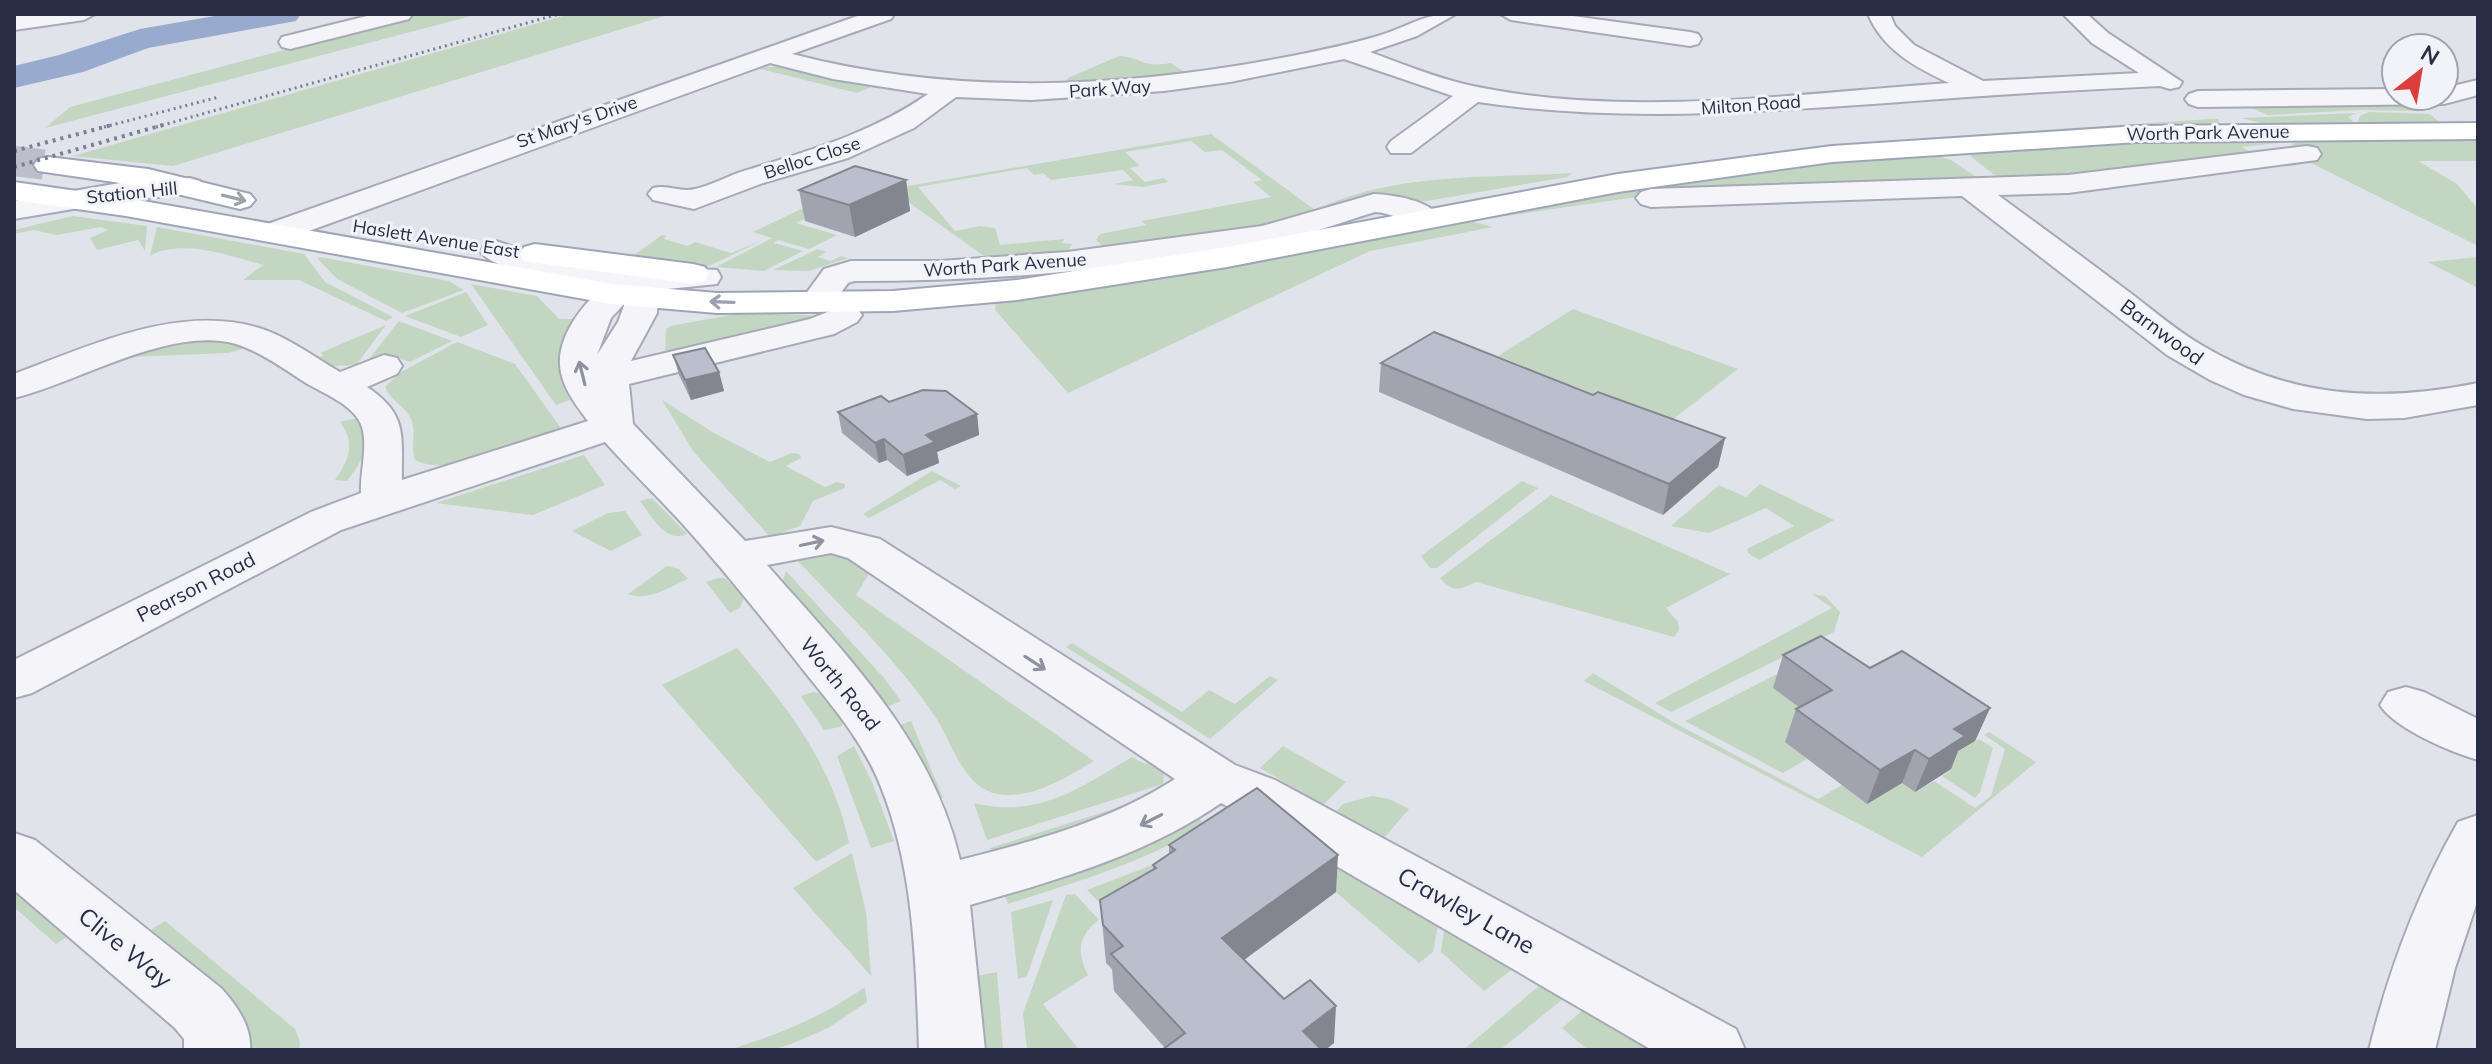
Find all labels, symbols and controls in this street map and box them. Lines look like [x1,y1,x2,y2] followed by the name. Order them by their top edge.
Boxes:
[2380,32,2460,112] north arrow
[2416,39,2445,71] text: N
[1068,74,1152,103] street label: Park Way
[513,90,640,153] street label: St Mary's Drive
[1700,90,1802,119] street label: Milton Road
[2126,120,2290,145] street label: Worth Park Avenue
[761,131,863,184] street label: Belloc Close
[85,176,178,209] street label: Station Hill
[220,192,246,207] one-way arrow
[351,214,521,263] street label: Haslett Avenue East
[923,247,1087,282] street label: Worth Park Avenue
[2116,293,2209,370] street label: Barnwood
[709,295,736,310] one-way arrow
[574,360,589,386] one-way arrow
[798,535,824,550] one-way arrow
[132,546,259,627] street label: Pearson Road
[795,632,886,736] street label: Worth Road
[1023,655,1046,671] one-way arrow
[1139,813,1163,829] one-way arrow
[1393,860,1540,960] street label: Crawley Lane
[73,900,179,994] street label: Clive Way

